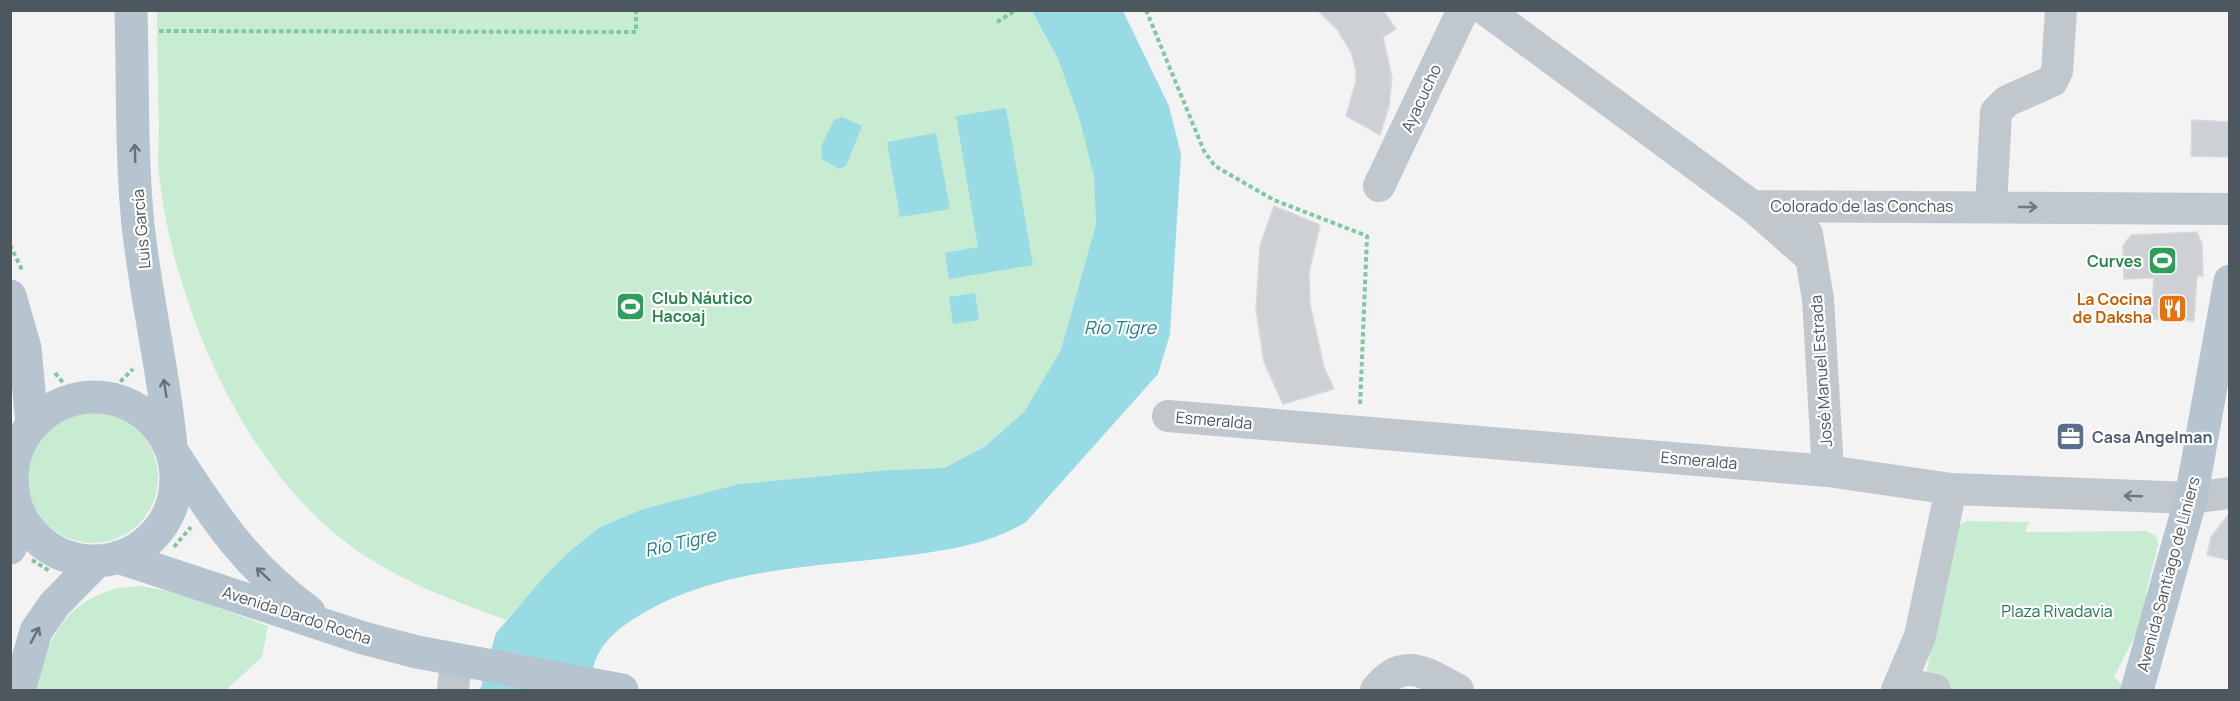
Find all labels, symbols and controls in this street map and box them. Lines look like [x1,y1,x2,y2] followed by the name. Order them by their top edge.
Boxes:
[1396,60,1446,136] street label: Ayacucho
[130,144,141,164] one-way arrow
[127,188,155,270] street label: Luis García
[1771,195,1953,217] street label: Colorado de las Conchas
[2018,201,2038,213] one-way arrow
[2147,245,2179,277] sports icon: Curves
[2087,250,2142,272] place label: Curves
[652,287,752,327] place label: Club Náutico Hacoaj
[2073,288,2152,328] place label: La Cocina de Daksha
[615,291,647,323] sports icon: Club Náutico Hacoaj
[2157,292,2189,324] restaurant icon: La Cocina de Daksha
[1805,294,1837,448] street label: José Manuel Estrada
[1084,315,1158,339] water label: Río Tigre
[159,379,170,398] one-way arrow
[1175,406,1253,434] street label: Esmeralda
[2055,421,2087,453] office icon: Casa Angelman
[2092,426,2212,448] place label: Casa Angelman
[1660,446,1738,474] street label: Esmeralda
[2131,474,2205,674] street label: Avenida Santiago de Liniers
[2124,490,2143,501] one-way arrow
[642,522,719,562] water label: Río Tigre
[256,567,271,581] one-way arrow
[220,581,374,649] street label: Avenida Dardo Rocha
[2001,600,2113,622] park label: Plaza Rivadavia
[30,626,41,644] one-way arrow

